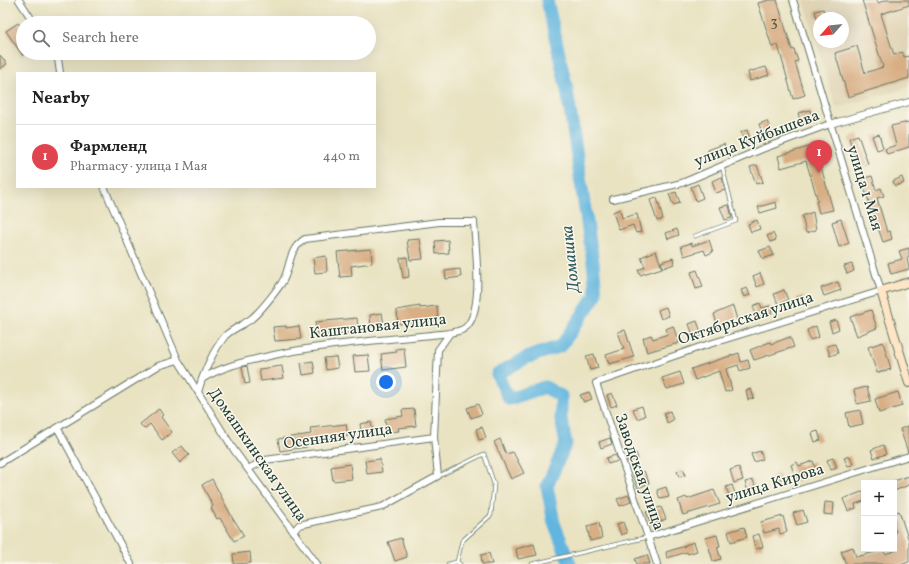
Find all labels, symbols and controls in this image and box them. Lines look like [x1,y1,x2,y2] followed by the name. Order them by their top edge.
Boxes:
[813,12,849,48] north arrow
[770,13,778,32] house number: 3
[16,16,376,60] search box
[30,27,52,49] icon: search
[62,28,139,49] text: Search here
[32,87,90,110] text: Nearby
[691,105,823,173] street label: улица Куйбышева
[70,137,147,158] text: Фармленд
[806,140,832,173] pin: 1
[841,143,887,233] street label: улица 1 Мая
[42,148,48,166] text: 1
[323,148,360,166] text: 440 m
[70,158,207,176] text: Pharmacy · улица 1 Мая
[556,224,586,295] water label: Домашка
[675,287,817,351] street label: Октябрьская улица
[308,309,448,345] street label: Каштановая улица
[376,372,396,392] your location
[202,383,312,527] street label: Домашкинская улица
[609,411,669,533] street label: Заводская улица
[282,418,394,456] street label: Осенняя улица
[723,459,827,509] street label: улица Кирова
[861,480,897,552] map controls
[861,480,897,516] button: +
[861,516,897,552] button: −

